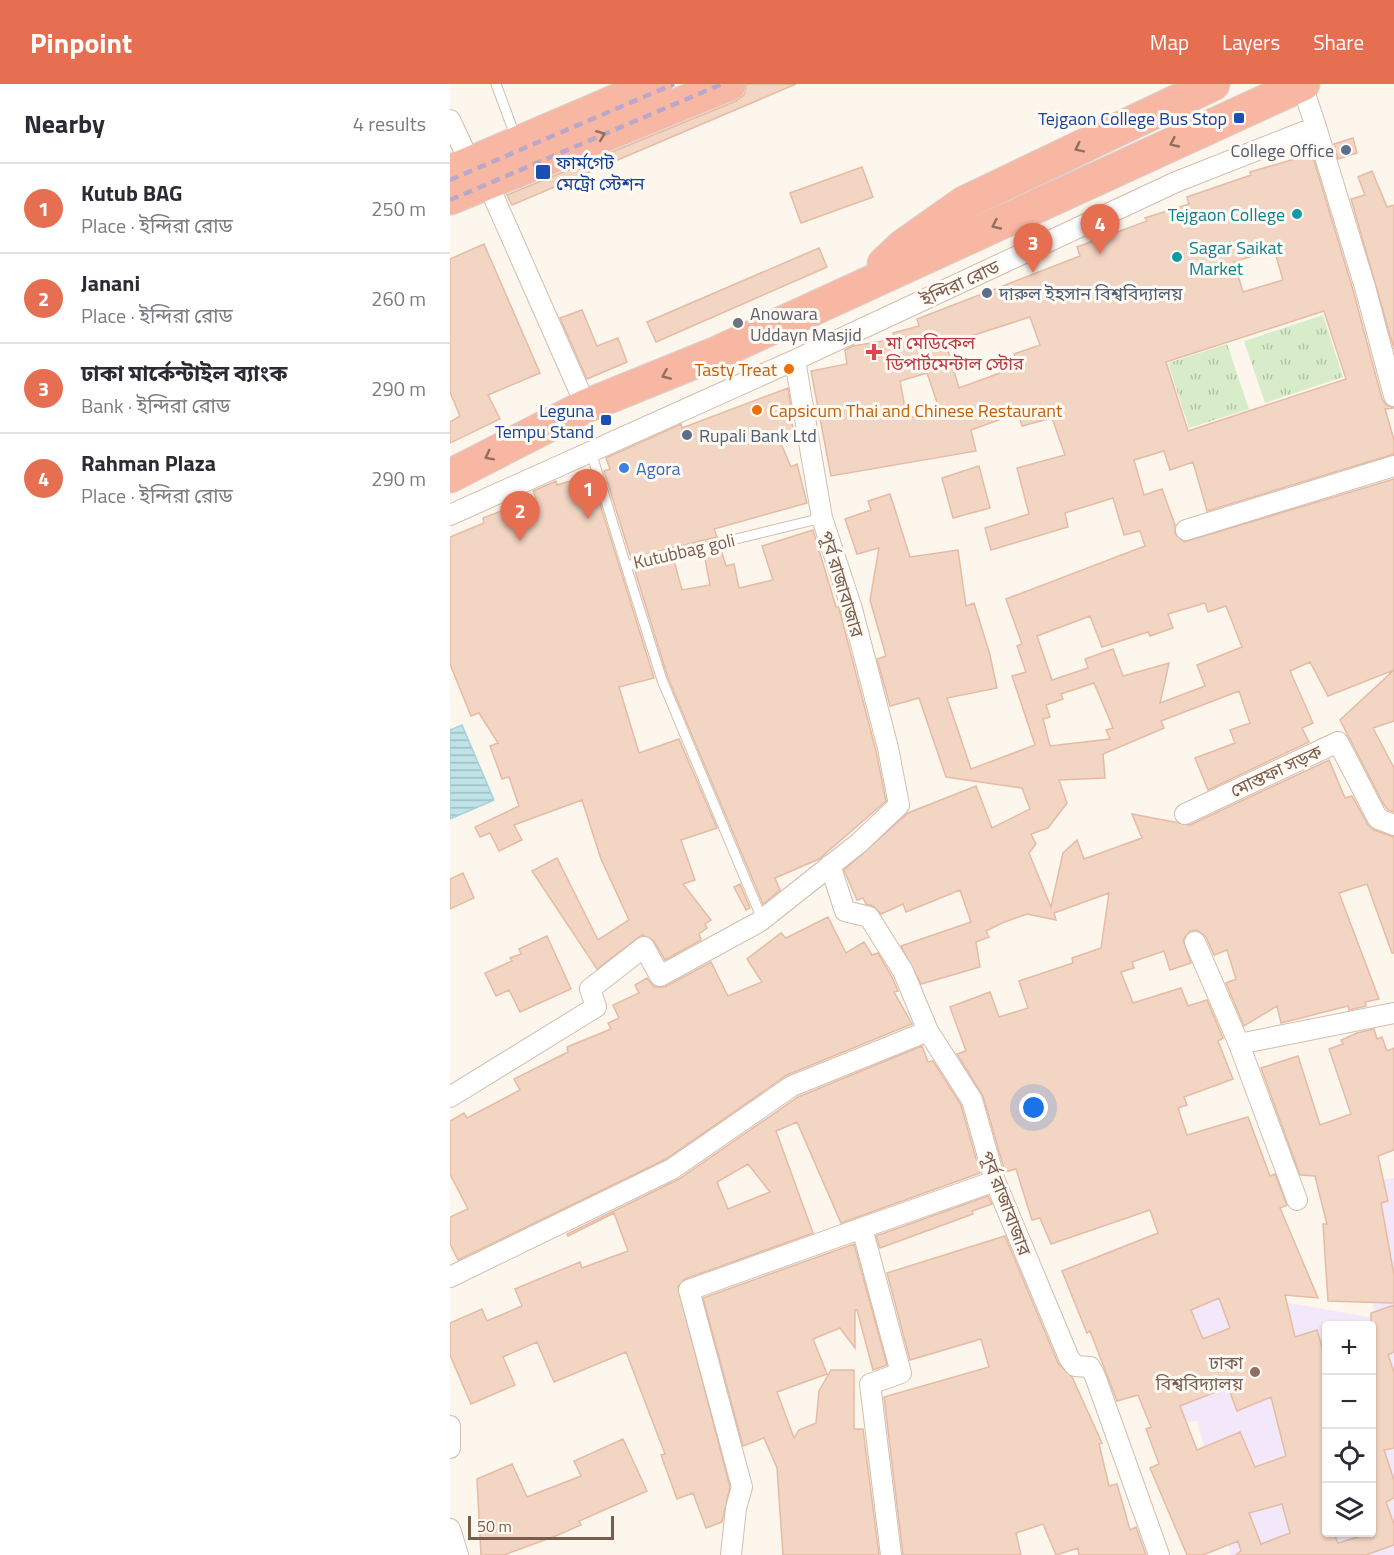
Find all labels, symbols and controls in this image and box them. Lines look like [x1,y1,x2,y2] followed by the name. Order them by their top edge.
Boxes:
[30,21,132,64] text: Pinpoint
[1150,26,1189,58] text: Map
[1222,26,1280,58] text: Layers
[1313,26,1364,58] text: Share
[24,104,105,143] text: Nearby
[1038,105,1227,132] place label: Tejgaon College Bus Stop
[353,108,426,139] text: 4 results
[1232,111,1246,125] marker: Tejgaon College Bus Stop
[595,130,606,142] one-way arrow
[1169,136,1180,148] one-way arrow
[1231,137,1334,164] place label: College Office
[1074,140,1085,152] one-way arrow
[1339,143,1353,157] marker: College Office
[555,149,646,197] place label: ফার্মগেট মেট্রো স্টেশন
[534,163,552,181] marker: ফার্মগেট মেট্রো স্টেশন
[81,176,183,210] text: Kutub BAG
[38,193,49,224] text: 1
[371,193,426,224] text: 250 m
[1168,201,1285,228] place label: Tejgaon College
[1080,204,1120,254] pin: 4
[1290,207,1304,221] marker: Tejgaon College
[81,210,233,241] text: Place · ইন্দিরা রোড
[992,218,1003,230] one-way arrow
[1014,224,1052,273] pin: 3
[1189,234,1284,282] place label: Sagar Saikat Market
[1170,250,1184,264] marker: Sagar Saikat Market
[915,253,1004,313] street label: ইন্দিরা রোড
[81,266,140,300] text: Janani
[998,280,1183,307] place label: দারুল ইহসান বিশ্ববিদ্যালয়
[38,283,49,314] text: 2
[371,283,426,314] text: 260 m
[980,286,994,300] marker: দারুল ইহসান বিশ্ববিদ্যালয়
[81,300,233,331] text: Place · ইন্দিরা রোড
[750,300,862,348] place label: Anowara Uddayn Masjid
[731,316,745,330] marker: Anowara Uddayn Masjid
[885,329,1024,377] place label: মা মেডিকেল ডিপার্টমেন্টাল স্টোর
[867,345,881,359] marker: মা মেডিকেল ডিপার্টমেন্টাল স্টোর
[81,356,287,390] text: ঢাকা মার্কেন্টাইল ব্যাংক
[694,356,778,383] place label: Tasty Treat
[782,362,796,376] marker: Tasty Treat
[661,368,672,380] one-way arrow
[38,373,49,404] text: 3
[371,373,426,404] text: 290 m
[81,390,230,421] text: Bank · ইন্দিরা রোড
[495,397,594,445] place label: Leguna Tempu Stand
[769,397,1063,424] place label: Capsicum Thai and Chinese Restaurant
[750,403,764,417] marker: Capsicum Thai and Chinese Restaurant
[599,413,613,427] marker: Leguna Tempu Stand
[699,422,817,449] place label: Rupali Bank Ltd
[680,428,694,442] marker: Rupali Bank Ltd
[81,446,216,480] text: Rahman Plaza
[484,449,495,460] one-way arrow
[636,455,681,482] place label: Agora
[617,461,631,475] marker: Agora
[38,463,49,494] text: 4
[371,463,426,494] text: 290 m
[568,470,608,519] pin: 1
[81,480,233,511] text: Place · ইন্দিরা রোড
[500,492,540,541] pin: 2
[631,526,737,576] street label: Kutubbag goli
[813,527,871,641] street label: পূর্ব রাজাবাজার
[1226,738,1327,804] street label: মোস্তফা সড়ক
[1019,1093,1048,1122] your location
[974,1147,1038,1259] street label: পূর্ব রাজাবাজার
[1322,1321,1376,1537] map controls
[1322,1321,1376,1375] button: +
[1155,1349,1244,1397] place label: ঢাকা বিশ্ববিদ্যালয়
[1248,1365,1262,1379] marker: ঢাকা বিশ্ববিদ্যালয়
[1322,1375,1376,1429] button: −
[1322,1429,1376,1483] button: locate
[1322,1483,1376,1537] button: layers
[468,1513,614,1540] scale bar
[477,1514,512,1538] text: 50 m

